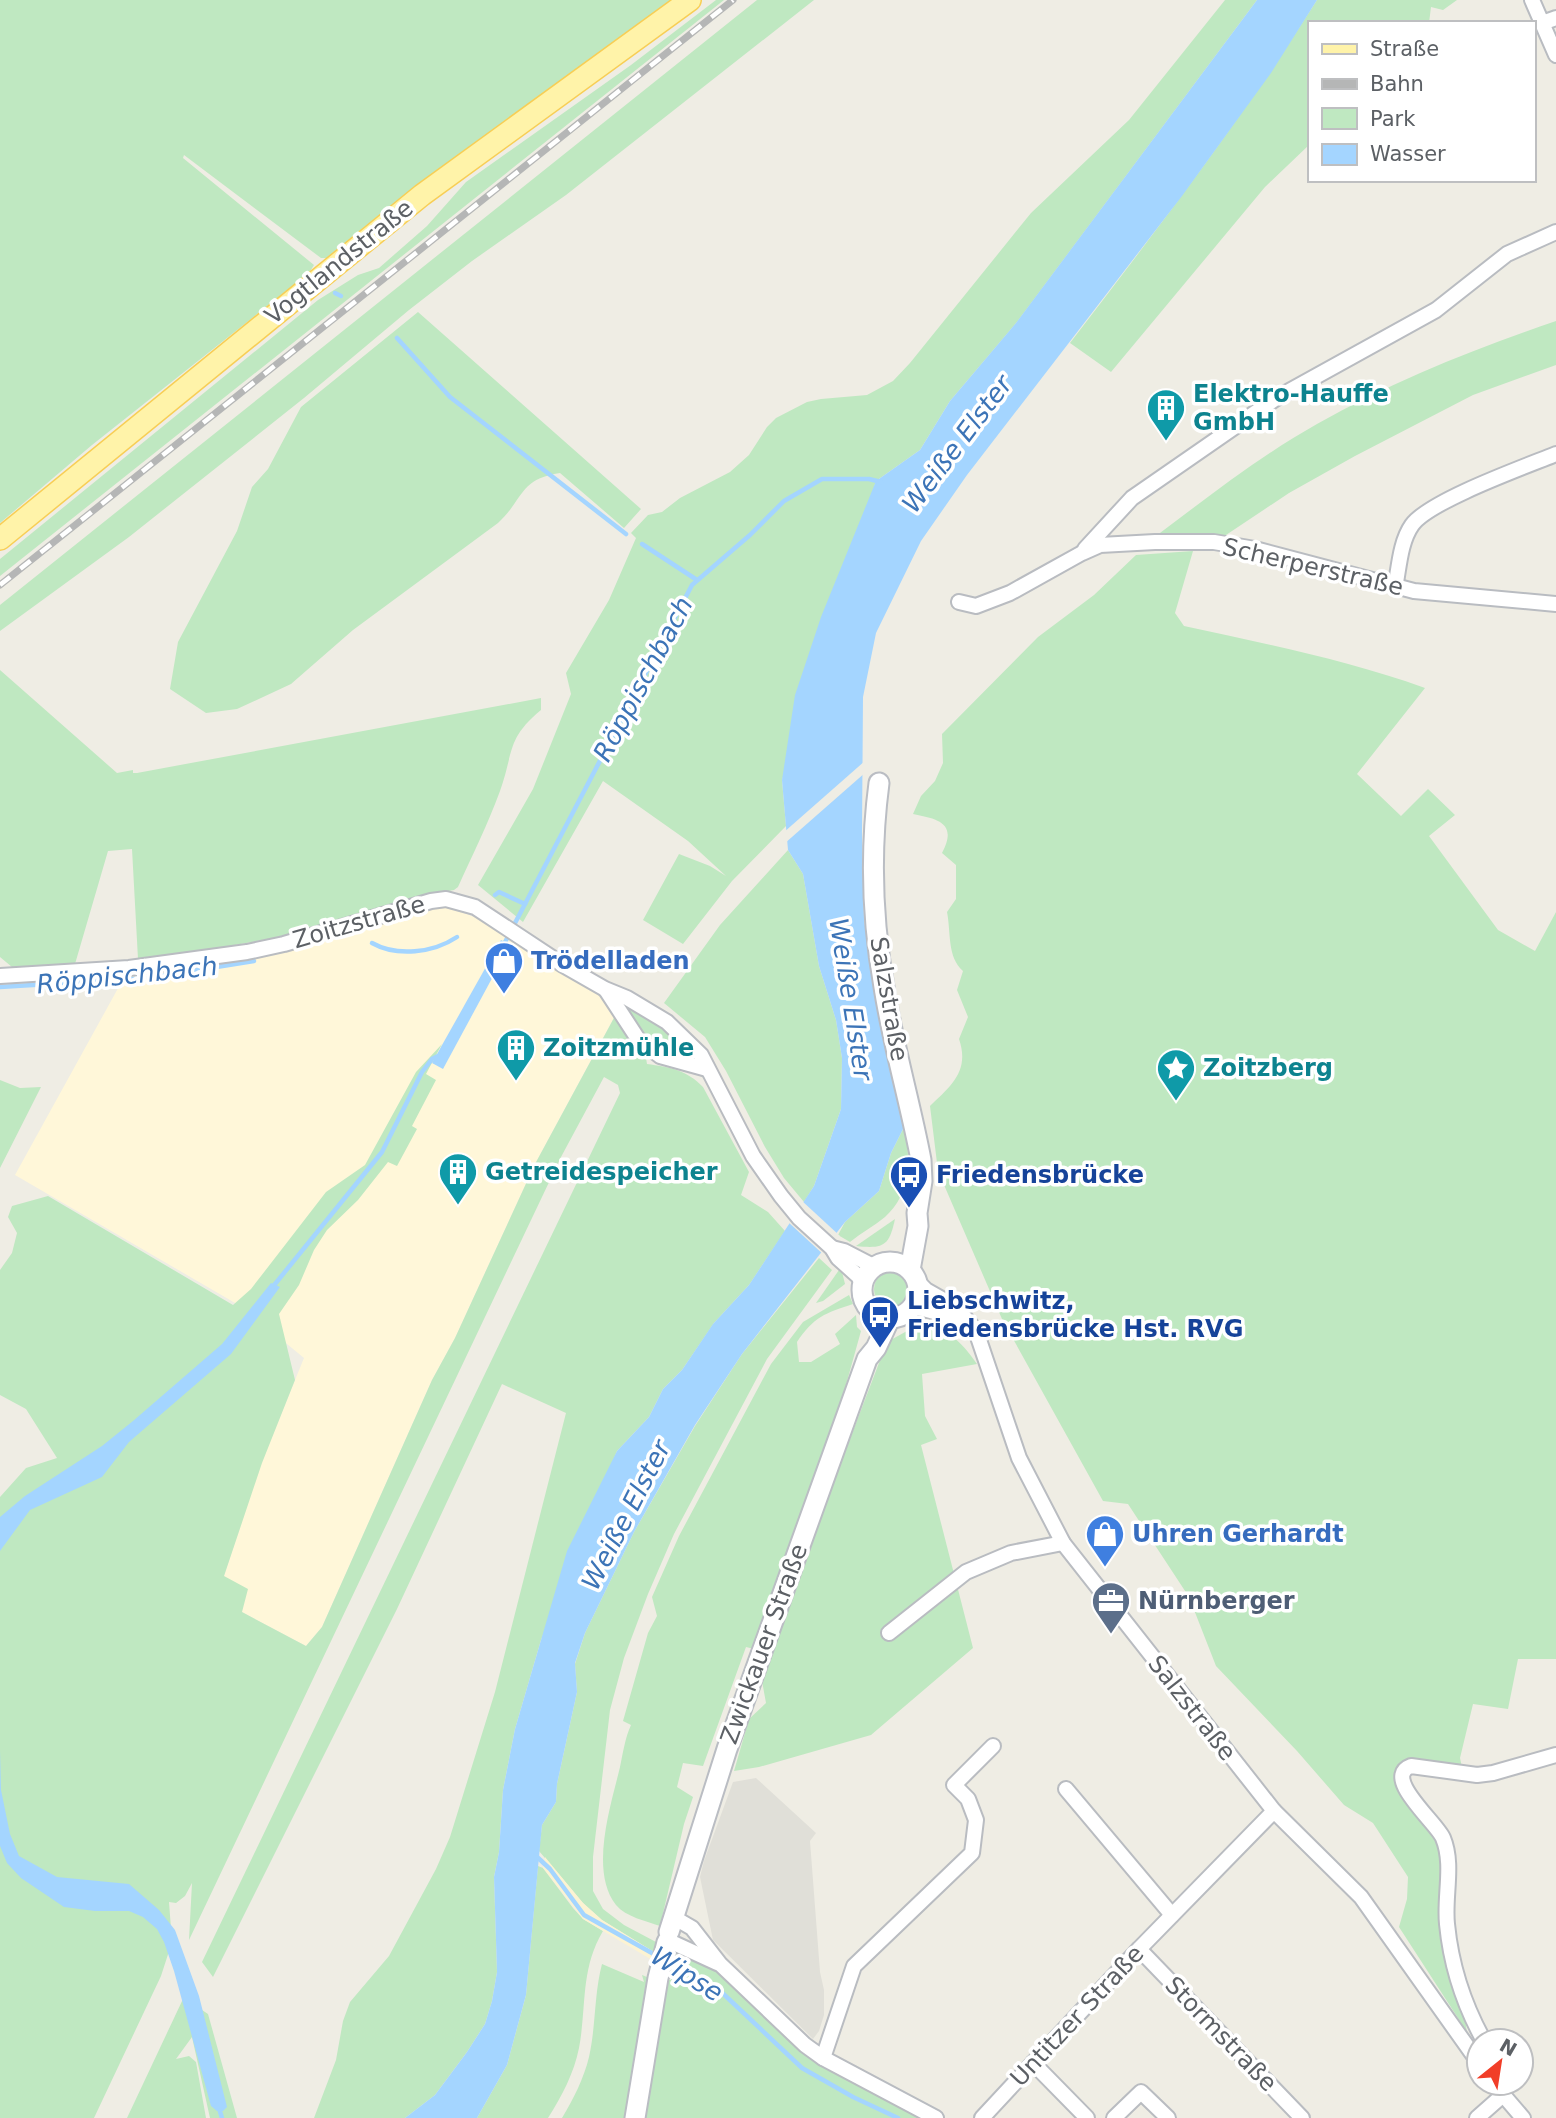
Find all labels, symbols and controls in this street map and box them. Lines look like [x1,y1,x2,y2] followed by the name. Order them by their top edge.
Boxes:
[1308,21,1535,182] legend
[1370,37,1439,61] text: Straße
[1370,72,1424,96] text: Bahn
[1370,107,1416,131] text: Park
[1370,142,1446,166] text: Wasser
[259,194,419,330] street label: Vogtlandstraße
[896,368,1020,518] water label: Weiße Elster
[1193,380,1389,436] place label: Elektro-Hauffe GmbH
[1145,387,1187,442] building icon: Elektro-Hauffe GmbH
[1220,533,1406,601] street label: Scherperstraße
[587,592,699,766] water label: Röppischbach
[290,890,428,954] street label: Zoitzstraße
[823,916,879,1084] water label: Weiße Elster
[864,935,914,1063] street label: Salzstraße
[483,940,525,995] shop icon: Trödelladen
[531,947,690,975] place label: Trödelladen
[35,951,219,999] water label: Röppischbach
[495,1027,537,1082] building icon: Zoitzmühle
[543,1034,694,1062] place label: Zoitzmühle
[1155,1047,1197,1102] place icon: Zoitzberg
[1203,1054,1333,1082] place label: Zoitzberg
[437,1151,479,1206] building icon: Getreidespeicher
[888,1154,930,1209] bus stop icon: Friedensbrücke
[485,1158,718,1186] place label: Getreidespeicher
[936,1161,1144,1189] place label: Friedensbrücke
[907,1287,1243,1343] place label: Liebschwitz, Friedensbrücke Hst. RVG
[859,1294,901,1349] bus stop icon: Liebschwitz, Friedensbrücke Hst. RVG
[575,1433,678,1595] water label: Weiße Elster
[1084,1513,1126,1568] shop icon: Uhren Gerhardt
[1132,1520,1344,1548] place label: Uhren Gerhardt
[715,1540,813,1748] street label: Zwickauer Straße
[1090,1580,1132,1635] office icon: Nürnberger
[1138,1587,1295,1615] place label: Nürnberger
[1142,1650,1242,1766] street label: Salzstraße
[646,1940,728,2008] water label: Wipse
[1005,1940,1149,2092] street label: Untitzer Straße
[1159,1971,1283,2097] street label: Stormstraße
[1465,2027,1535,2097] north arrow
[1496,2034,1521,2061] text: N

